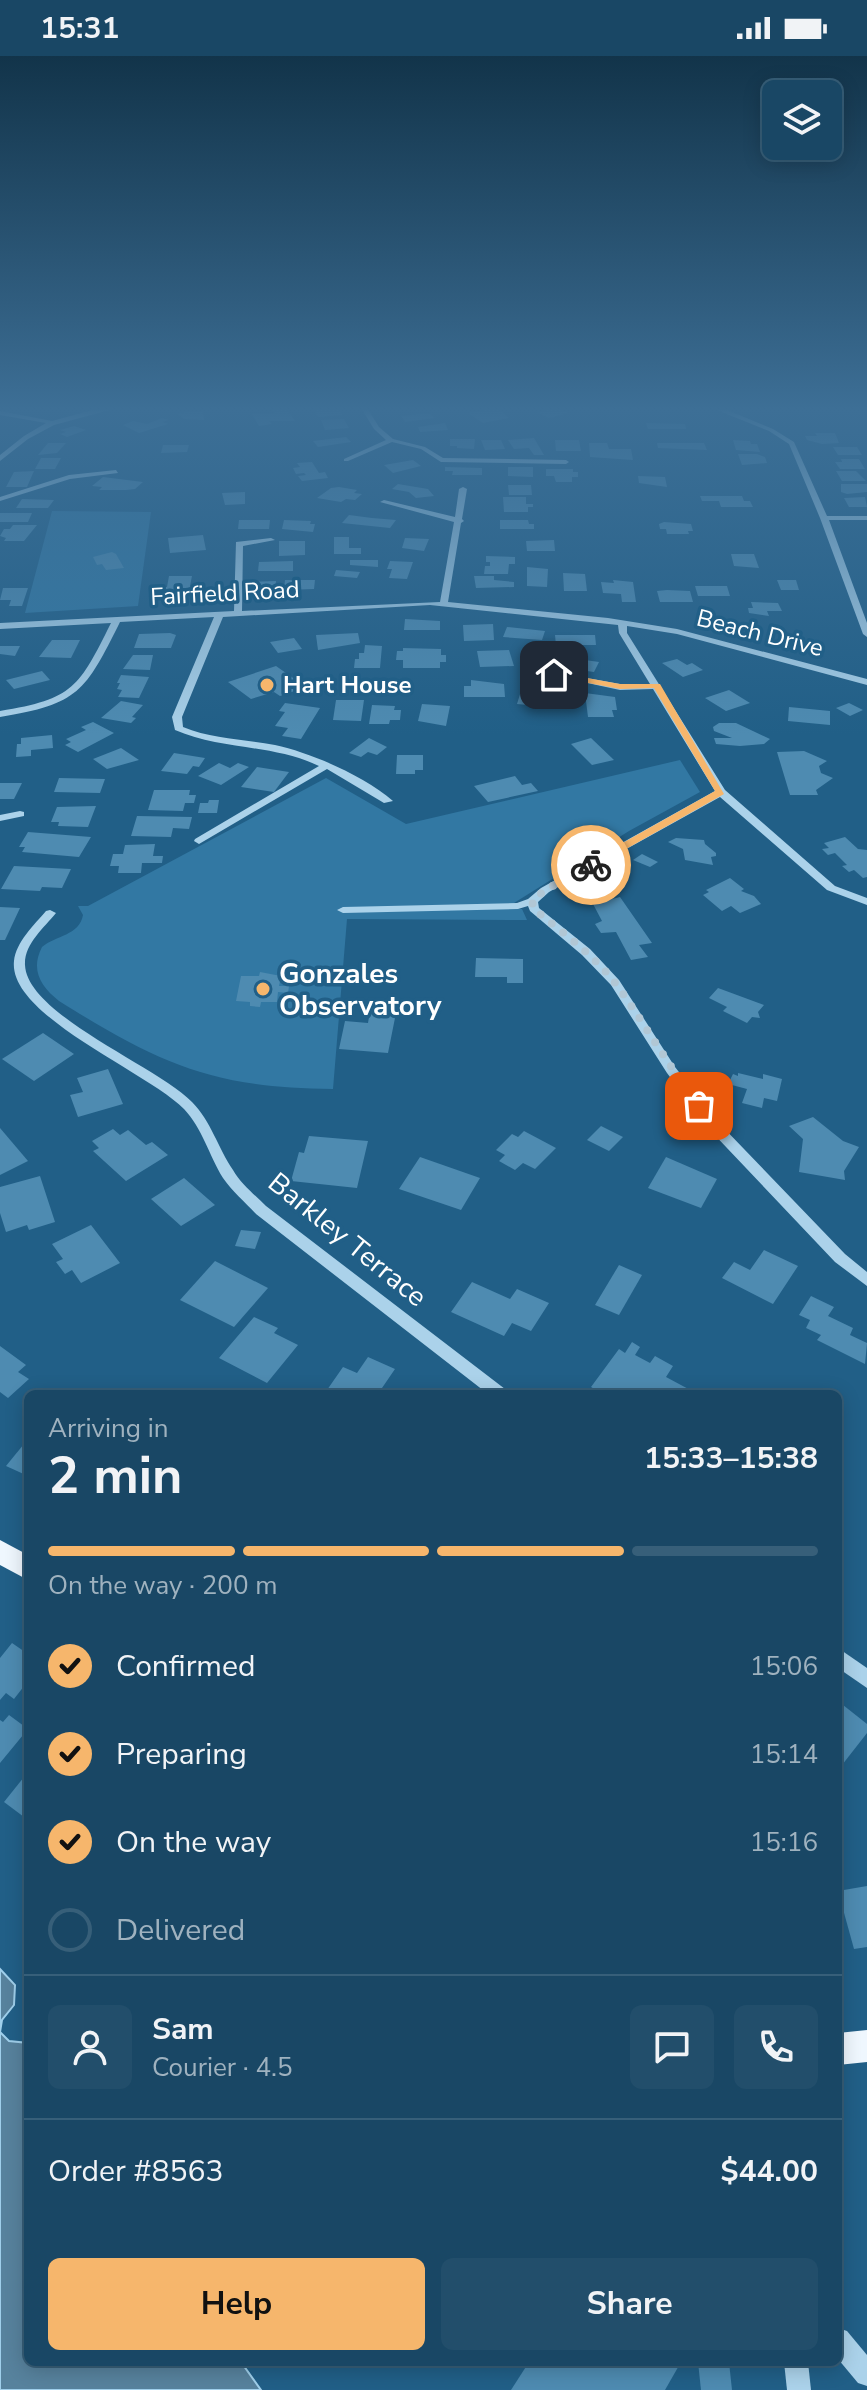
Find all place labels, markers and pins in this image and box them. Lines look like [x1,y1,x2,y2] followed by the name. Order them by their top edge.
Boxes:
[520,641,588,709] pin
[283,669,411,701] place label: Hart House
[258,676,276,694] marker: Hart House
[279,955,442,1025] place label: Gonzales Observatory
[254,980,272,998] marker: Gonzales Observatory
[665,1072,733,1140] pin

